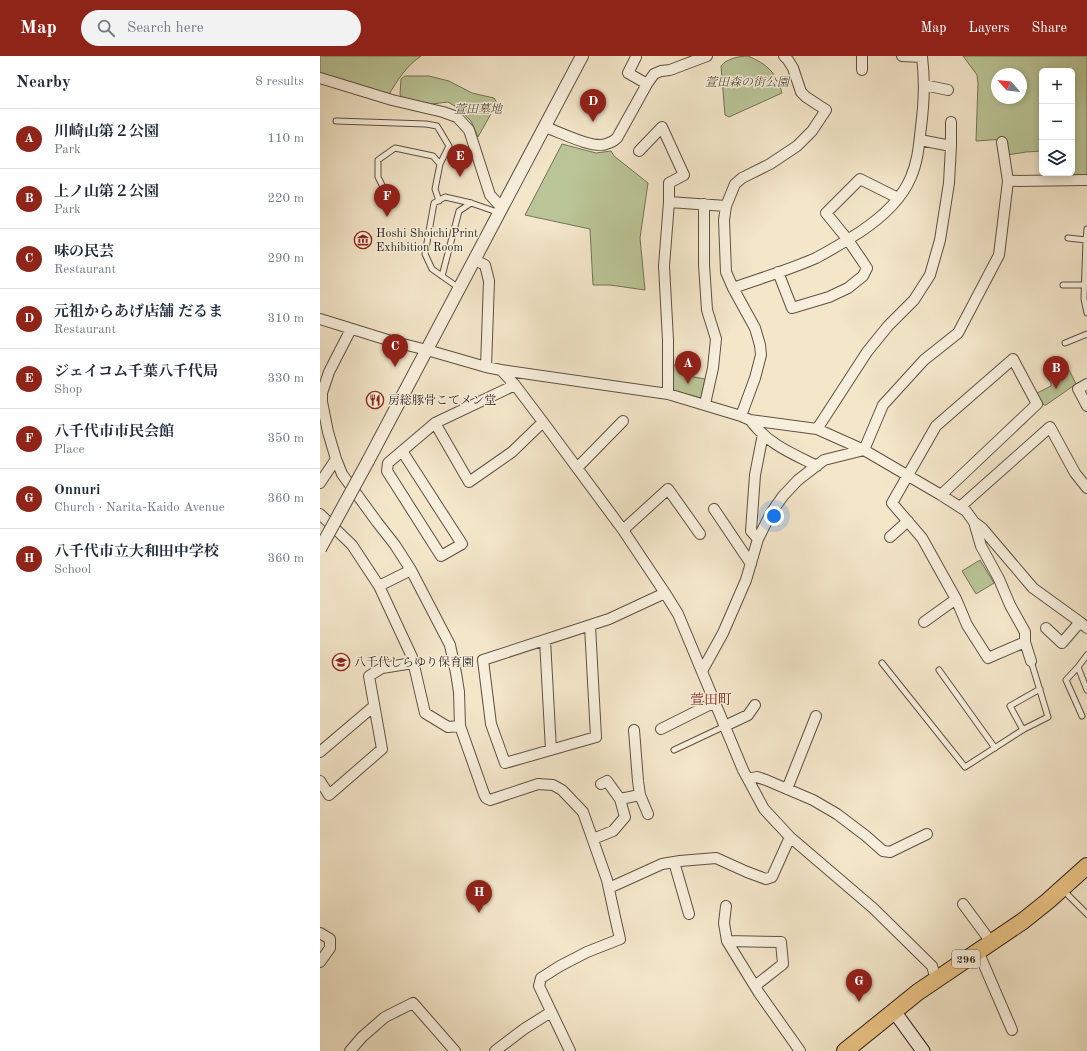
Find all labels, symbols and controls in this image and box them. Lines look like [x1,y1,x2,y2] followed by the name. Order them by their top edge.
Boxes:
[81,10,361,46] search box
[95,17,117,39] icon: search
[20,19,57,38] text: Map
[127,21,204,36] text: Search here
[921,21,947,35] text: Map
[969,21,1010,35] text: Layers
[1032,21,1067,35] text: Share
[991,68,1027,104] north arrow
[1039,68,1075,176] map controls
[1039,68,1075,104] button: +
[16,74,71,91] text: Nearby
[255,75,304,88] text: 8 results
[705,75,791,89] park label: 萱田森の街公園
[580,89,606,122] pin: D
[454,102,504,116] park label: 萱田墓地
[1039,104,1075,140] button: −
[54,125,159,140] text: 川崎山第２公園
[24,132,34,145] text: A
[267,132,304,145] text: 110 m
[1039,140,1075,176] button: layers
[54,143,81,156] text: Park
[447,144,473,177] pin: E
[374,184,400,217] pin: F
[54,185,159,200] text: 上ノ山第２公園
[24,192,34,205] text: B
[267,192,304,205] text: 220 m
[54,203,81,216] text: Park
[376,228,478,254] place label: Hoshi Shoichi Print Exhibition Room
[353,230,373,250] museum icon: Hoshi Shoichi Print Exhibition Room
[54,245,114,260] text: 味の民芸
[25,252,33,265] text: C
[267,252,304,265] text: 290 m
[54,263,116,276] text: Restaurant
[54,305,223,320] text: 元祖からあげ店舗 だるま
[24,312,34,325] text: D
[267,312,304,325] text: 310 m
[54,323,116,336] text: Restaurant
[382,334,408,367] pin: C
[675,351,701,384] pin: A
[1043,356,1069,389] pin: B
[54,365,218,380] text: ジェイコム千葉八千代局
[25,372,33,385] text: E
[267,372,304,385] text: 330 m
[54,383,82,396] text: Shop
[365,390,385,410] restaurant icon: 房総豚骨こてメン堂
[388,393,496,407] place label: 房総豚骨こてメン堂
[54,425,174,440] text: 八千代市市民会館
[25,432,33,445] text: F
[267,432,304,445] text: 350 m
[54,443,84,456] text: Place
[54,483,101,498] text: Onnuri
[24,492,34,505] text: G
[267,492,304,505] text: 360 m
[54,501,225,514] text: Church · Narita-Kaido Avenue
[764,506,784,526] your location
[54,545,219,560] text: 八千代市立大和田中学校
[24,552,34,565] text: H
[267,552,304,565] text: 360 m
[54,563,91,576] text: School
[331,652,351,672] school or university icon: 八千代しらゆり保育園
[354,655,474,669] place label: 八千代しらゆり保育園
[690,692,732,707] district label: 萱田町
[466,880,492,913] pin: H
[952,950,980,968] road number: 296
[846,969,872,1002] pin: G

